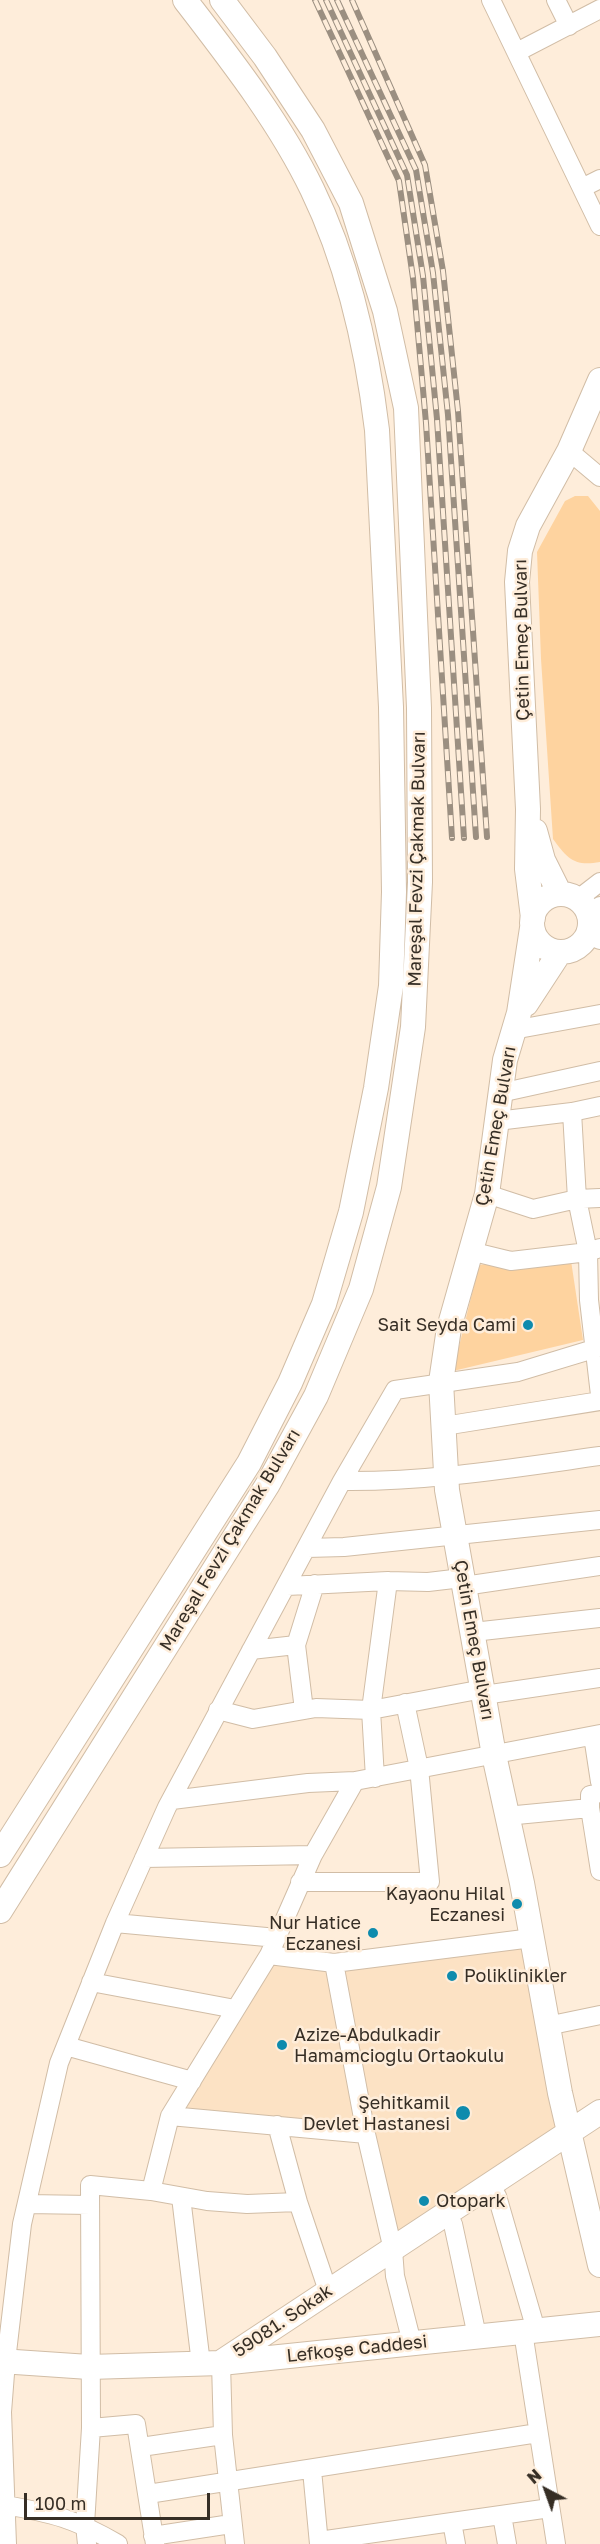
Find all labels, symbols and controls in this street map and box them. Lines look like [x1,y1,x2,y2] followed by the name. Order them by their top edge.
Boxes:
[510,559,534,721] street label: Çetin Emeç Bulvarı
[404,731,430,987] street label: Mareşal Fevzi Çakmak Bulvarı
[471,1044,521,1208] street label: Çetin Emeç Bulvarı
[378,1314,516,1336] place label: Sait Seyda Cami
[521,1318,535,1332] marker: Sait Seyda Cami
[155,1425,305,1655] street label: Mareşal Fevzi Çakmak Bulvarı
[449,1558,499,1722] street label: Çetin Emeç Bulvarı
[386,1883,505,1926] place label: Kayaonu Hilal Eczanesi
[510,1897,524,1911] marker: Kayaonu Hilal Eczanesi
[269,1912,361,1954] place label: Nur Hatice Eczanesi
[366,1926,380,1940] marker: Nur Hatice Eczanesi
[464,1965,567,1987] place label: Poliklinikler
[445,1969,459,1983] marker: Poliklinikler
[294,2024,504,2066] place label: Azize-Abdulkadir Hamamcioglu Ortaokulu
[275,2038,289,2052] marker: Azize-Abdulkadir Hamamcioglu Ortaokulu
[303,2092,450,2134] place label: Şehitkamil Devlet Hastanesi
[454,2104,472,2122] marker: Şehitkamil Devlet Hastanesi
[436,2190,506,2212] place label: Otopark
[417,2194,431,2208] marker: Otopark
[229,2280,337,2362] street label: 59081. Sokak
[286,2331,428,2367] street label: Lefkoşe Caddesi
[516,2460,576,2520] north arrow
[523,2465,545,2488] text: N
[27,2481,213,2519] scale bar
[35,2492,86,2514] text: 100 m

